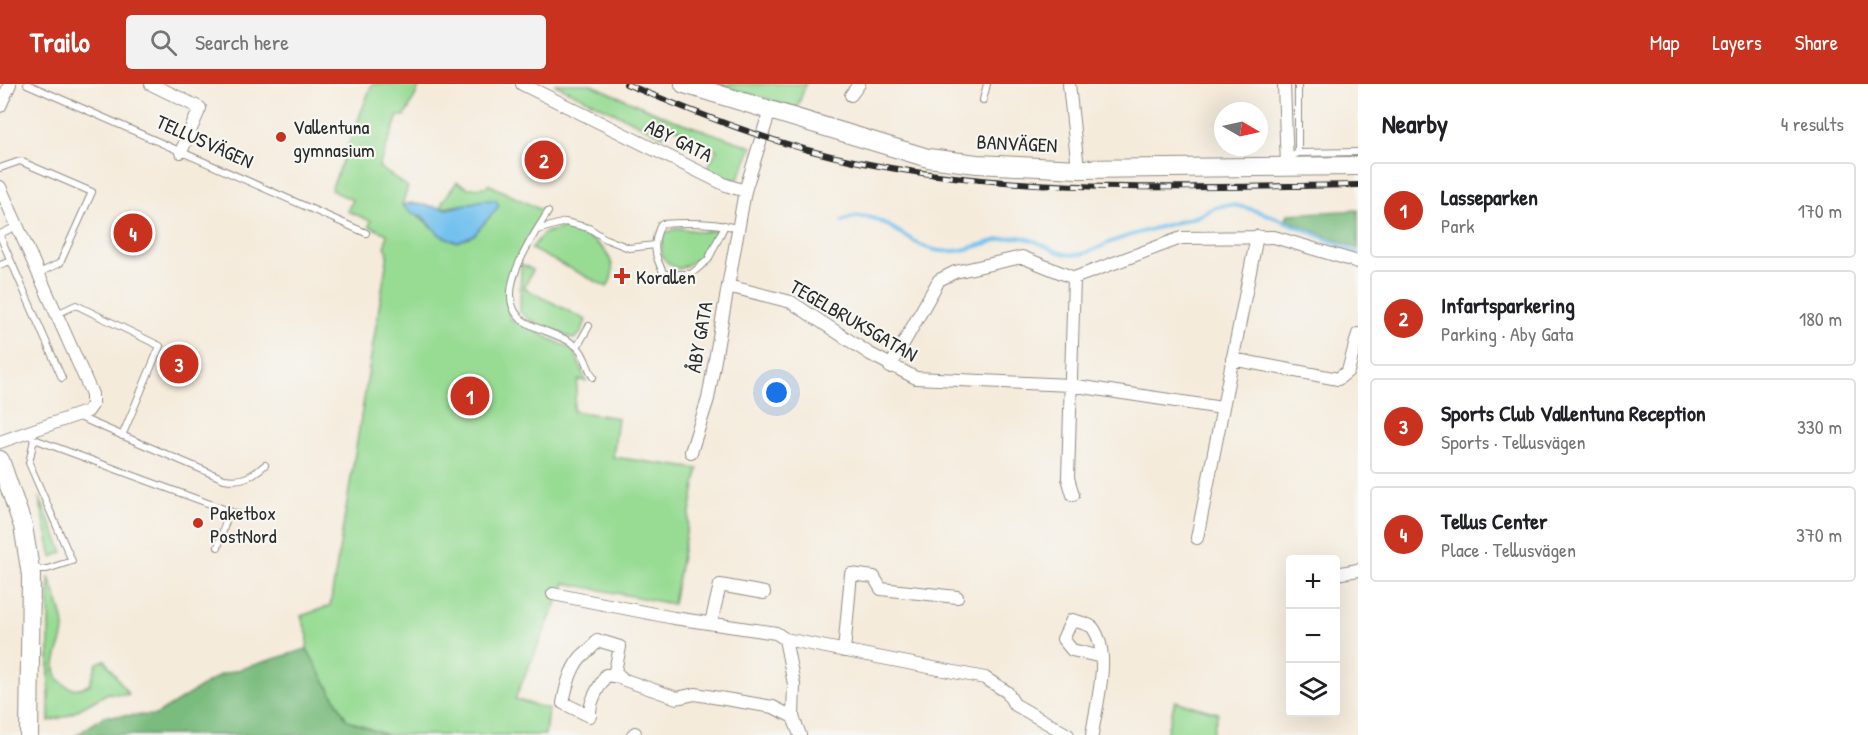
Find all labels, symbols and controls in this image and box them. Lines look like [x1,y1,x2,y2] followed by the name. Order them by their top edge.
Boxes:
[126,15,546,69] search box
[30,23,90,61] text: Trailo
[147,26,180,59] icon: search
[195,27,289,57] text: Search here
[1650,28,1679,57] text: Map
[1712,28,1762,57] text: Layers
[1795,28,1838,57] text: Share
[1214,102,1268,156] north arrow
[1382,106,1448,141] text: Nearby
[152,108,258,174] street label: TELLUSVÄGEN
[1781,110,1844,137] text: 4 results
[641,112,717,168] street label: ABY GATA
[293,113,375,163] place label: Vallentuna gymnasium
[976,127,1058,159] street label: BANVÄGEN
[274,130,288,144] marker: Vallentuna gymnasium
[524,138,564,182] pin: 2
[1441,182,1538,212] text: Lasseparken
[1400,197,1407,224] text: 1
[1798,197,1842,224] text: 170 m
[114,210,152,256] pin: 4
[1441,212,1474,239] text: Park
[636,263,696,290] place label: Korallen
[613,267,631,285] marker: Korallen
[785,273,923,367] street label: TEGELBRUKSGATAN
[1441,290,1575,320] text: Infartsparkering
[679,299,719,375] street label: ÅBY GATA
[1399,305,1408,332] text: 2
[1799,305,1842,332] text: 180 m
[1441,320,1573,347] text: Parking · Aby Gata
[160,342,198,386] pin: 3
[450,374,490,418] pin: 1
[762,378,791,407] your location
[1441,398,1706,428] text: Sports Club Vallentuna Reception
[1399,413,1408,440] text: 3
[1797,413,1842,440] text: 330 m
[1441,428,1586,455] text: Sports · Tellusvägen
[210,499,277,549] place label: Paketbox PostNord
[1441,506,1547,536] text: Tellus Center
[191,516,205,530] marker: Paketbox PostNord
[1400,521,1407,548] text: 4
[1796,521,1842,548] text: 370 m
[1441,536,1576,563] text: Place · Tellusvägen
[1286,555,1340,717] map controls
[1286,555,1340,609] button: +
[1286,609,1340,663] button: −
[1286,663,1340,717] button: layers

